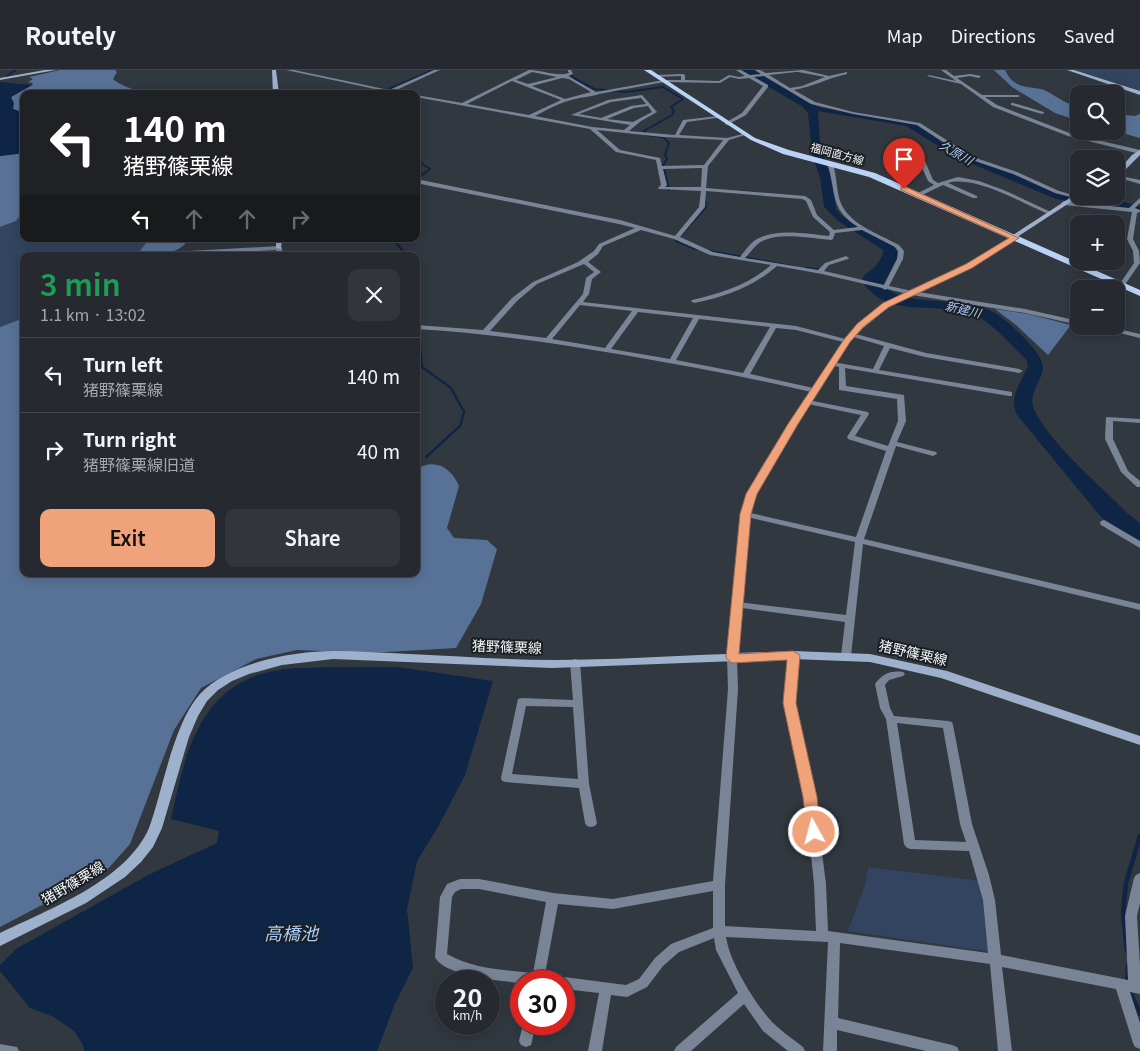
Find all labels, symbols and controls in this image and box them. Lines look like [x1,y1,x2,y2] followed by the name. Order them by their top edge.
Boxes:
[25,17,116,52] text: Routely
[887,22,923,48] text: Map
[951,22,1036,48] text: Directions
[1064,22,1115,48] text: Saved
[1070,85,1125,335] map controls
[1070,85,1125,140] button: search
[123,101,227,152] text: 140 m
[40,110,105,175] icon: left
[937,135,978,169] water label: 久原川
[809,138,866,168] street label: 福岡直方線
[883,138,925,189] pin
[890,145,918,173] icon: arrive
[123,148,233,180] text: 猪野篠栗線
[1070,150,1125,205] button: layers
[127,205,155,233] icon: left
[180,205,208,233] icon: ahead
[233,205,261,233] icon: ahead
[286,205,314,233] icon: right
[1070,215,1125,270] button: +
[40,261,121,305] text: 3 min
[348,269,400,321] button: close
[1070,280,1125,335] button: −
[944,296,985,321] water label: 新建川
[40,302,146,326] text: 1.1 km · 13:02
[83,350,163,377] text: Turn left
[40,361,68,389] icon: left
[347,362,400,389] text: 140 m
[83,377,163,401] text: 猪野篠栗線
[83,425,176,452] text: Turn right
[40,436,68,464] icon: right
[357,437,400,464] text: 40 m
[83,452,195,476] text: 猪野篠栗線旧道
[40,509,215,567] button: Exit
[225,509,400,567] button: Share
[877,634,950,670] street label: 猪野篠栗線
[472,635,542,657] street label: 猪野篠栗線
[787,805,839,857] position arrow
[37,856,108,909] street label: 猪野篠栗線
[264,919,320,945] water label: 高橋池
[510,970,575,1035] speed limit sign: 30
[453,978,482,1014] text: 20
[453,1006,482,1023] text: km/h

